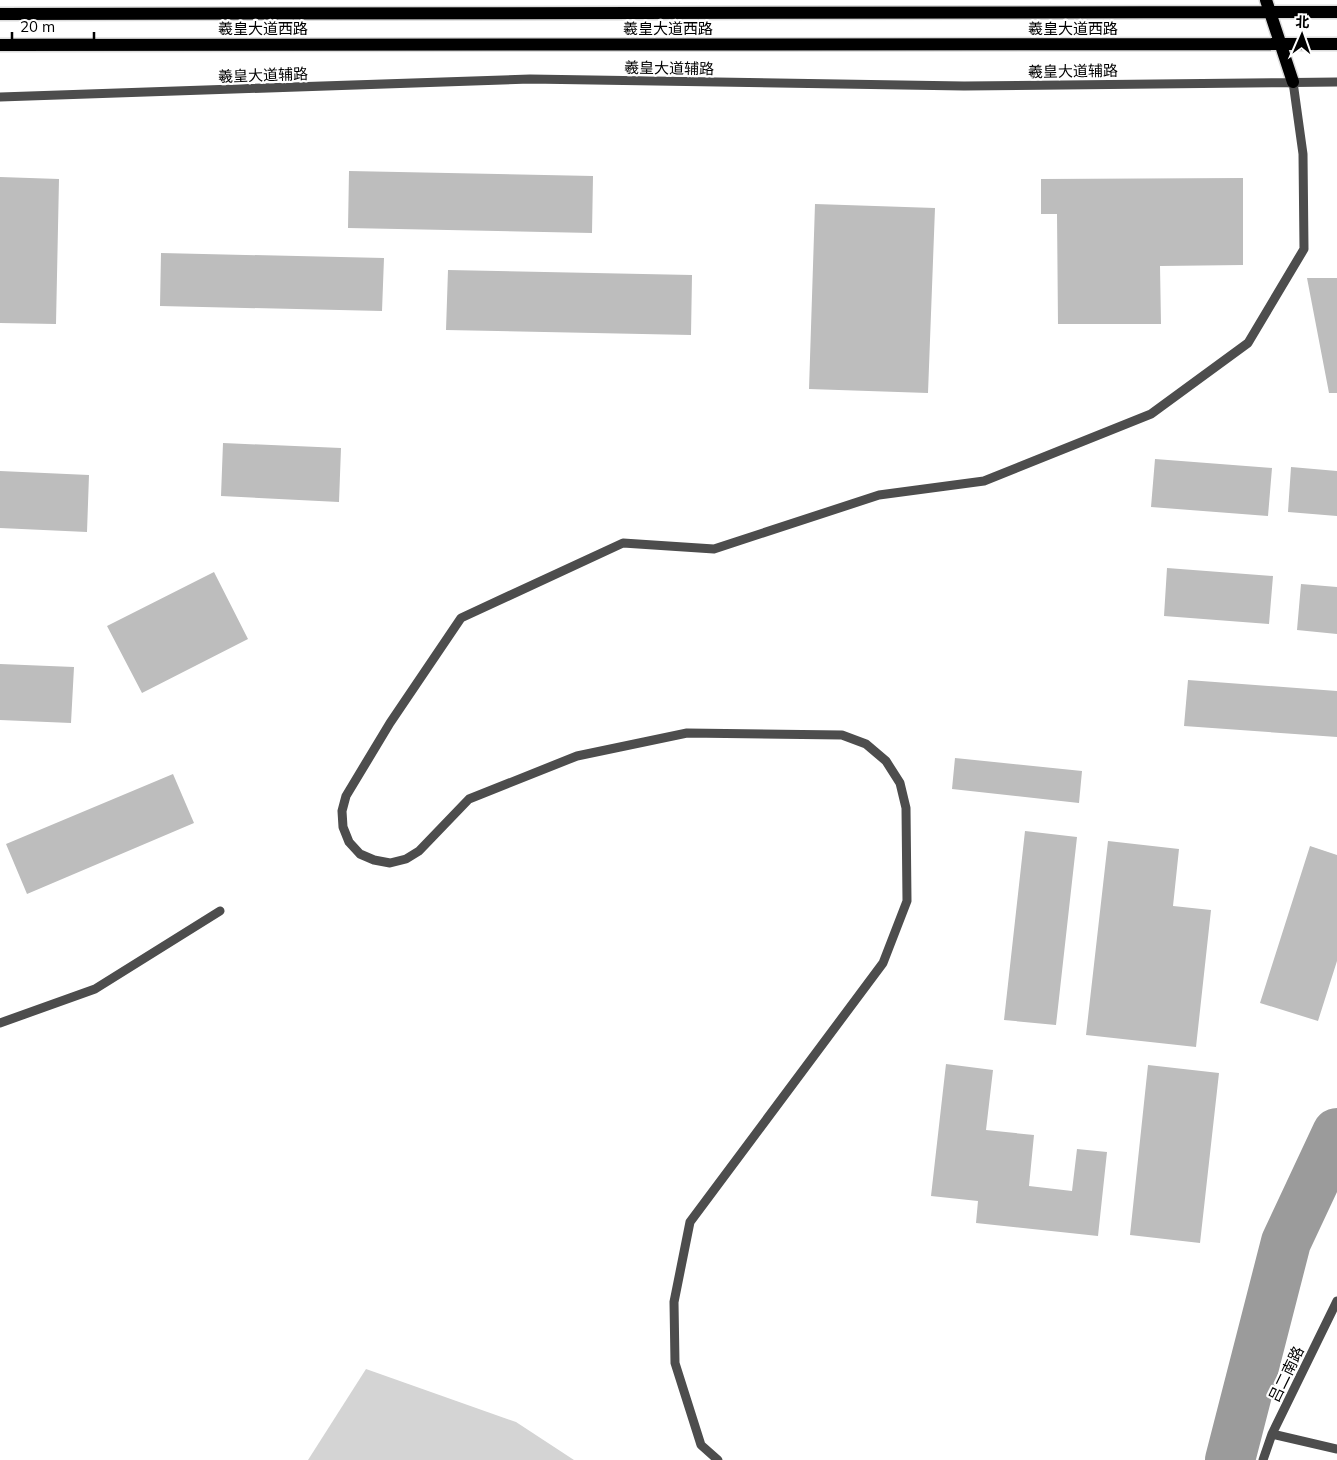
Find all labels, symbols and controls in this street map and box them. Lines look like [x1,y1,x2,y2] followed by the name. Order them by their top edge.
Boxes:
[12,10,95,42] scale bar
[1277,10,1327,60] north arrow
[1295,13,1310,31] text: 北
[20,17,55,36] text: 20 m
[218,19,308,38] street label: 羲皇大道西路
[623,19,713,38] street label: 羲皇大道西路
[1028,19,1118,38] street label: 羲皇大道西路
[624,58,714,78] street label: 羲皇大道辅路
[1028,61,1118,81] street label: 羲皇大道辅路
[218,64,308,86] street label: 羲皇大道辅路
[1264,1343,1308,1405] street label: 吕二南路

